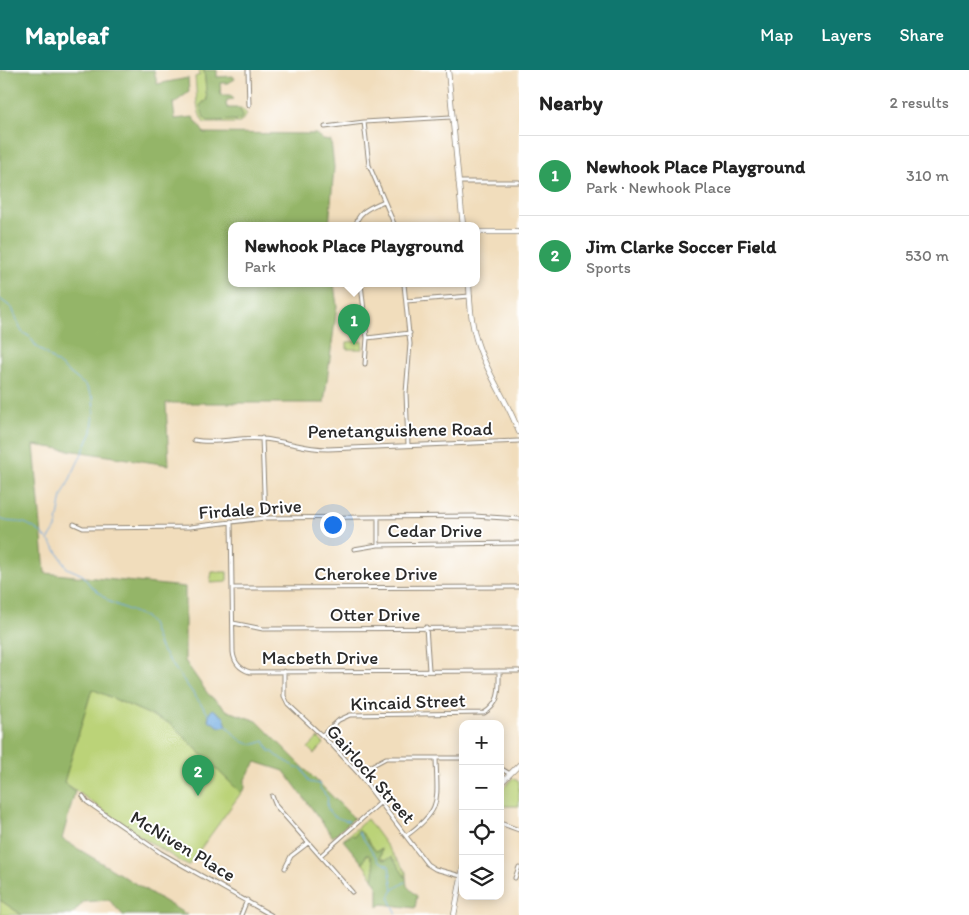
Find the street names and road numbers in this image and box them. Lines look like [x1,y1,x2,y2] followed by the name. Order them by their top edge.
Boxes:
[307,417,493,443] street label: Penetanguishene Road
[198,494,302,524] street label: Firdale Drive
[388,519,482,542] street label: Cedar Drive
[314,562,438,585] street label: Cherokee Drive
[330,603,420,626] street label: Otter Drive
[262,646,378,669] street label: Macbeth Drive
[350,688,466,716] street label: Kincaid Street
[322,720,420,828] street label: Gairlock Street
[126,806,240,886] street label: McNiven Place

